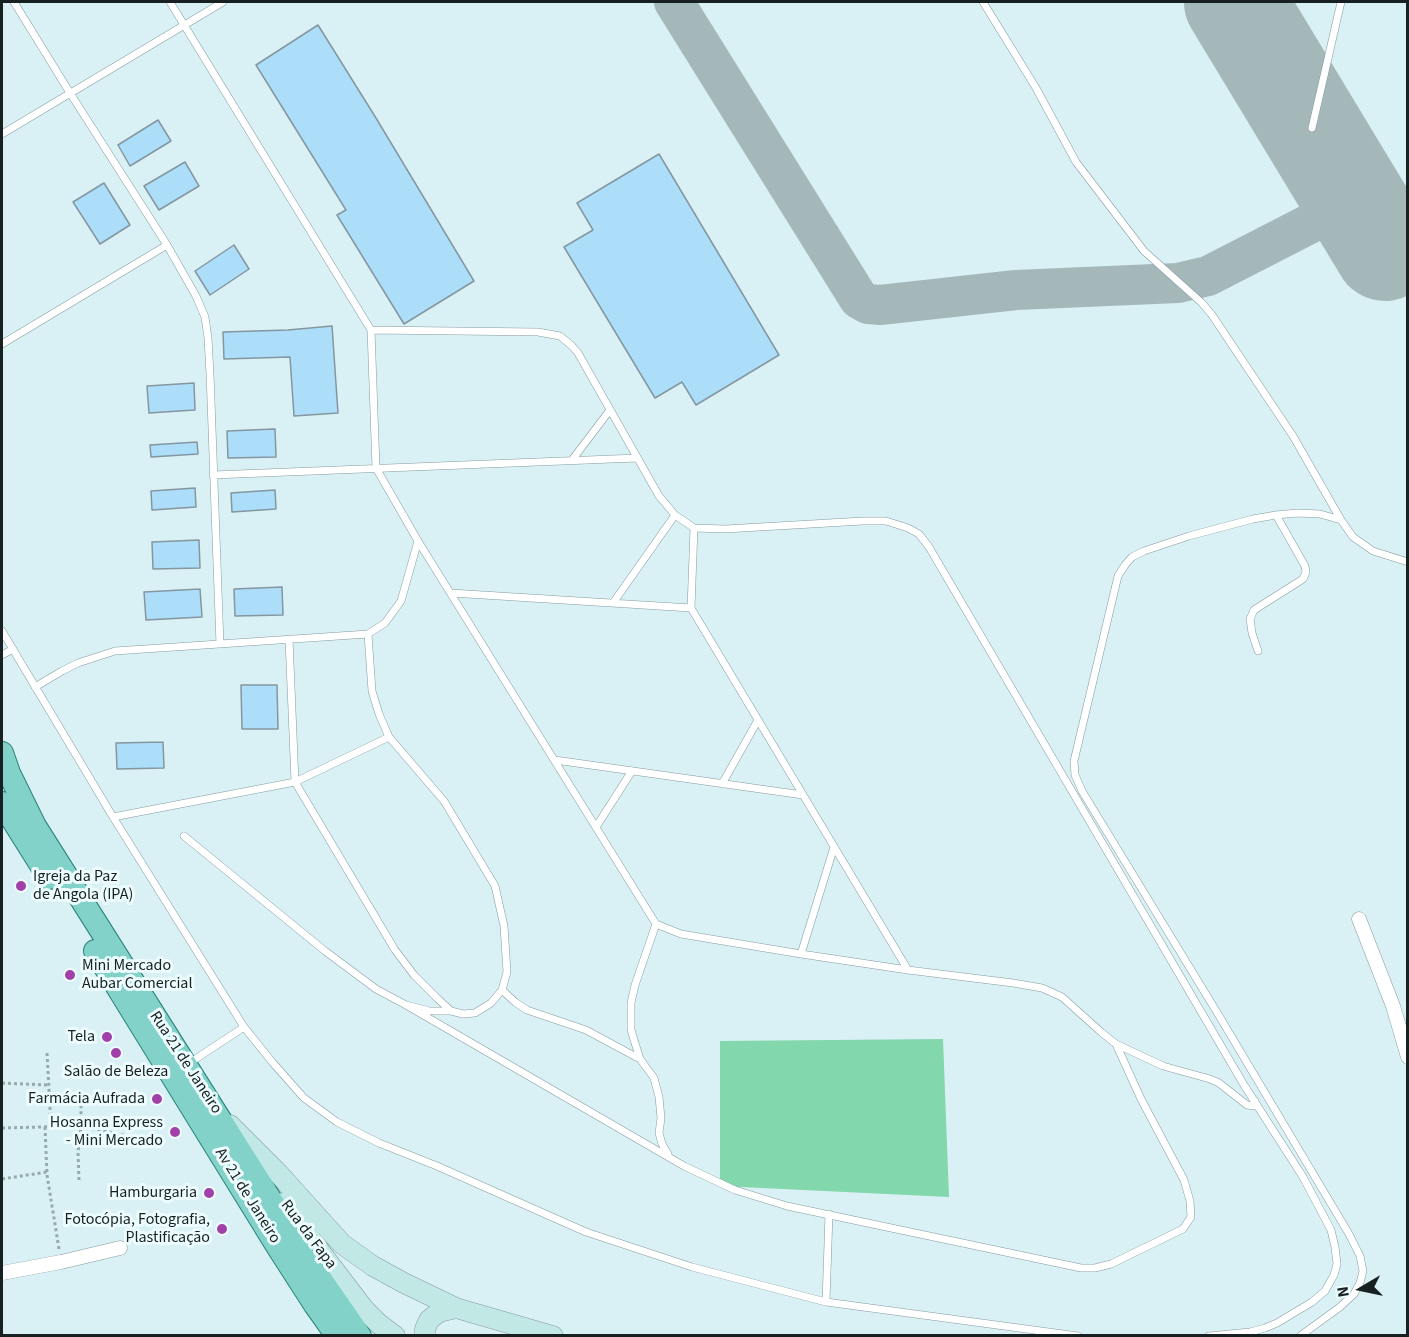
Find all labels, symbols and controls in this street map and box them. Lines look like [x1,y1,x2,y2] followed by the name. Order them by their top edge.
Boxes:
[33,867,133,905] place label: Igreja da Paz de Angola (IPA)
[14,879,28,893] marker: Igreja da Paz de Angola (IPA)
[82,956,193,994] place label: Mini Mercado Aubar Comercial
[63,968,77,982] marker: Mini Mercado Aubar Comercial
[145,1008,225,1118] street label: Rua 21 de Janeiro
[67,1027,95,1047] place label: Tela
[100,1030,114,1044] marker: Tela
[109,1046,123,1060] marker: Salão de Beleza
[64,1062,168,1082] place label: Salão de Beleza
[28,1089,145,1109] place label: Farmácia Aufrada
[150,1092,164,1106] marker: Farmácia Aufrada
[50,1113,163,1151] place label: Hosanna Express - Mini Mercado
[168,1125,182,1139] marker: Hosanna Express - Mini Mercado
[210,1145,284,1247] street label: Av 21 de Janeiro
[109,1183,197,1203] place label: Hamburgaria
[202,1186,216,1200] marker: Hamburgaria
[276,1197,340,1273] street label: Rua da Fapa
[64,1210,210,1248] place label: Fotocópia, Fotografia, Plastificação
[215,1222,229,1236] marker: Fotocópia, Fotografia, Plastificação
[1331,1259,1391,1319] north arrow
[1332,1285,1355,1299] text: N

